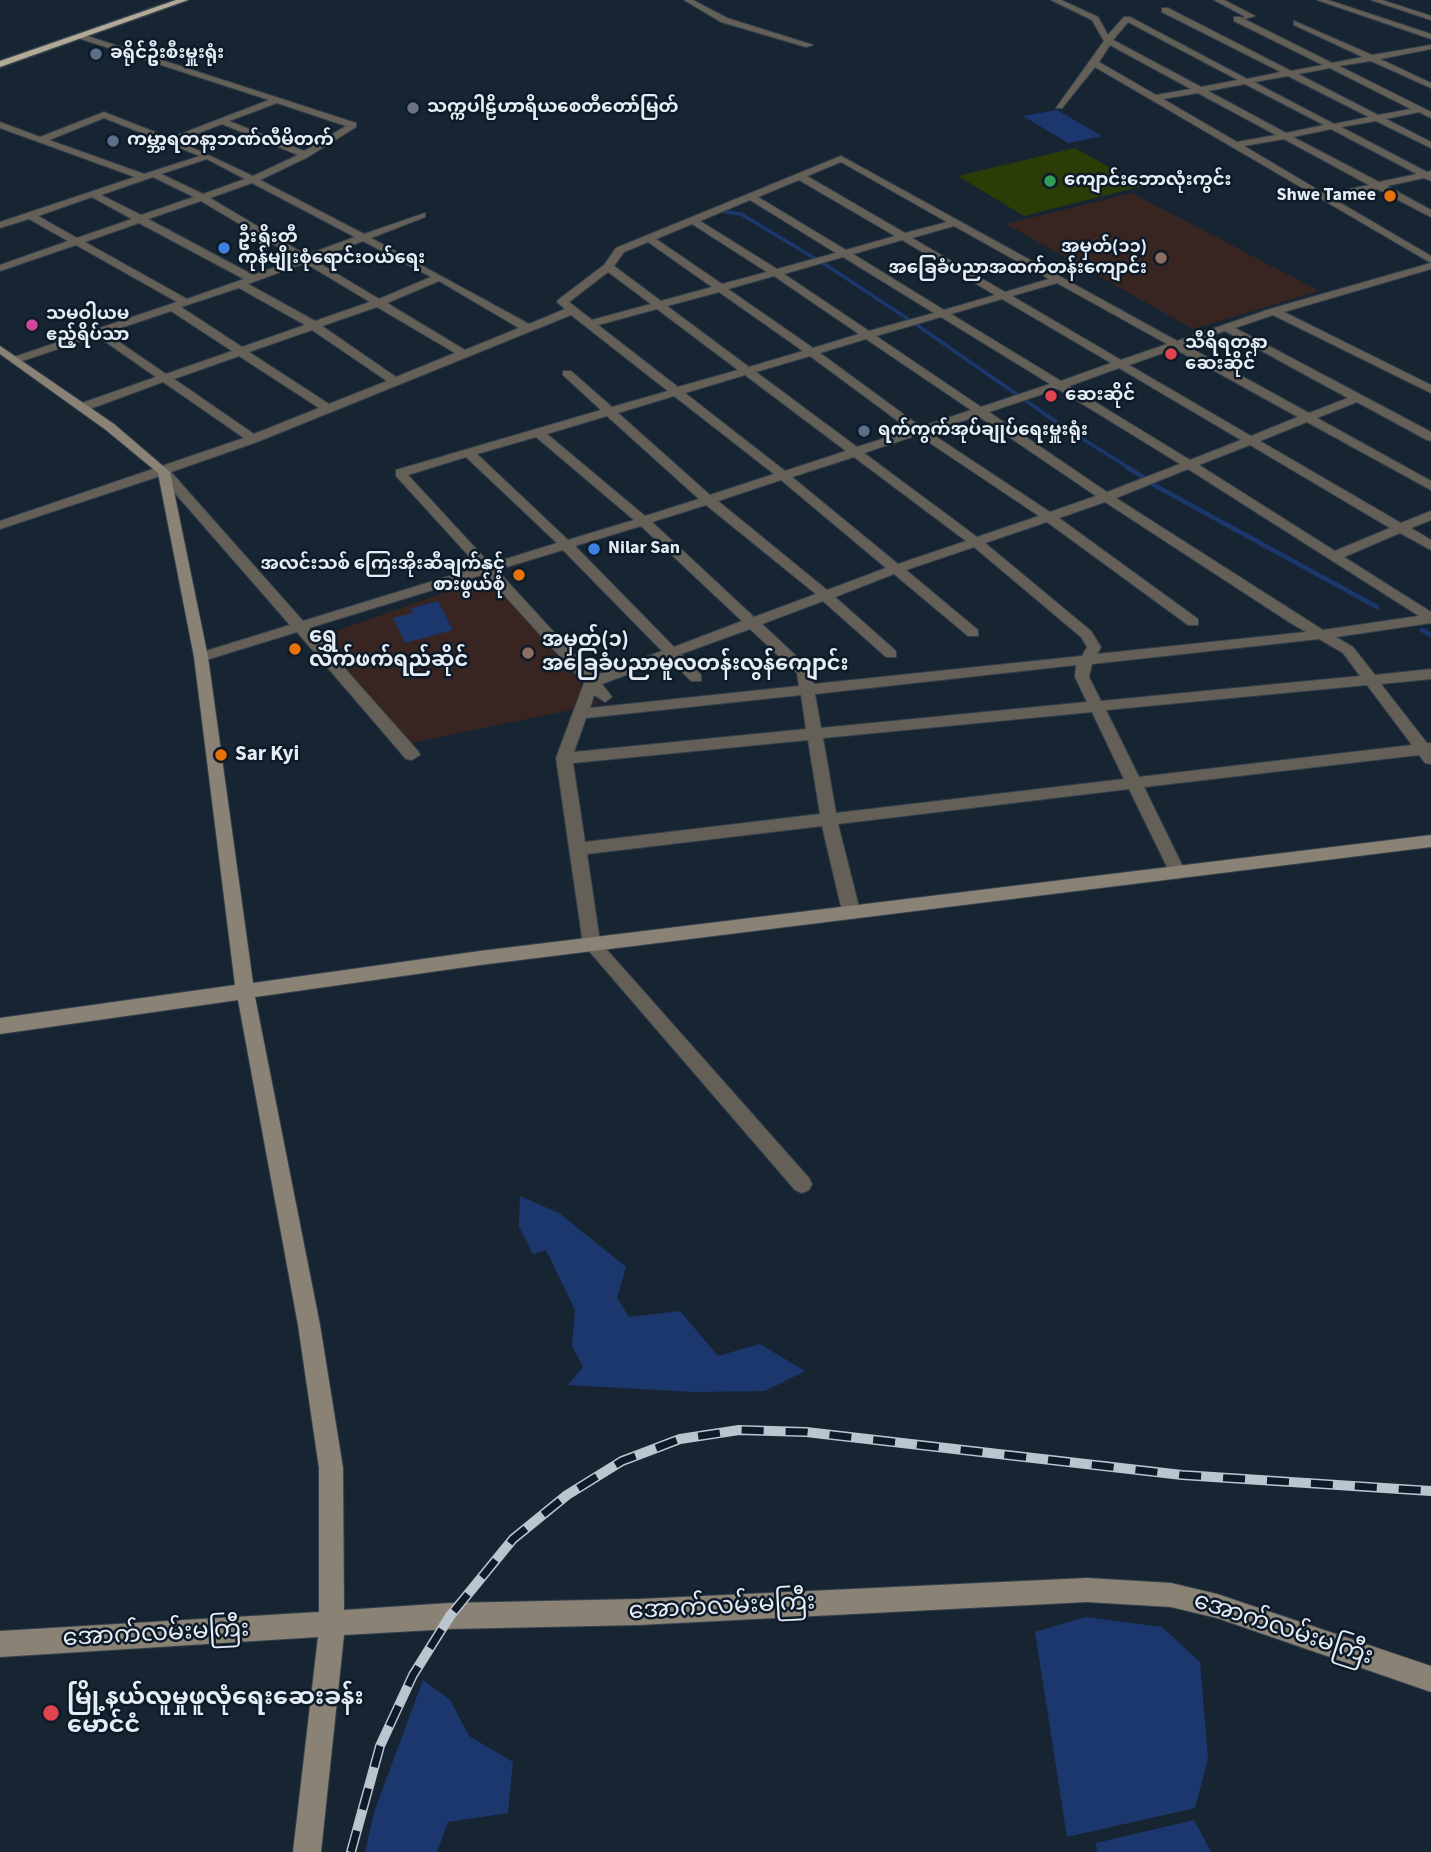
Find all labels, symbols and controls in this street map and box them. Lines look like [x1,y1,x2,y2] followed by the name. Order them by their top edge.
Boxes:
[110,43,224,65] place label: ခရိုင်ဦးစီးမှူးရုံး
[88,46,104,62] marker: ခရိုင်ဦးစီးမှူးရုံး
[427,97,678,119] place label: သက္ကပါဠိဟာရိယစေတီတော်မြတ်
[405,100,421,116] marker: သက္ကပါဠိဟာရိယစေတီတော်မြတ်
[127,130,334,152] place label: ကမ္ဘာ့ရတနာ့ဘဏ်လီမိတက်
[105,133,121,149] marker: ကမ္ဘာ့ရတနာ့ဘဏ်လီမိတက်
[1064,170,1231,192] place label: ကျောင်းဘောလုံးကွင်း
[1042,173,1058,189] marker: ကျောင်းဘောလုံးကွင်း
[1277,185,1376,207] place label: Shwe Tamee
[1382,188,1398,204] marker: Shwe Tamee
[238,227,425,270] place label: ဦးရှိုးတီ ကုန်မျိုးစုံရောင်းဝယ်ရေး
[889,237,1147,280] place label: အမှတ်(၁၁) အခြေခံပညာအထက်တန်းကျောင်း
[216,240,232,256] marker: ဦးရှိုးတီ ကုန်မျိုးစုံရောင်းဝယ်ရေး
[1153,250,1169,266] marker: အမှတ်(၁၁) အခြေခံပညာအထက်တန်းကျောင်း
[46,304,129,346] place label: သမဝါယမ ဧည့်ရိပ်သာ
[24,317,40,333] marker: သမဝါယမ ဧည့်ရိပ်သာ
[1185,333,1268,376] place label: သီရိရတနာ ဆေးဆိုင်
[1163,346,1179,362] marker: သီရိရတနာ ဆေးဆိုင်
[1065,385,1135,407] place label: ဆေးဆိုင်
[1043,388,1059,404] marker: ဆေးဆိုင်
[878,420,1088,442] place label: ရက်ကွက်အုပ်ချုပ်ရေးမှူးရုံး
[856,423,872,439] marker: ရက်ကွက်အုပ်ချုပ်ရေးမှူးရုံး
[608,538,680,560] place label: Nilar San
[586,541,602,557] marker: Nilar San
[260,554,505,596] place label: အလင်းသစ် ကြေးအိုးဆီချက်နှင့် စားဖွယ်စုံ
[511,567,527,583] marker: အလင်းသစ် ကြေးအိုးဆီချက်နှင့် စားဖွယ်စုံ
[309,624,468,674] place label: ရွှေ လက်ဖက်ရည်ဆိုင်
[542,628,849,678] place label: အမှတ်(၁) အခြေခံပညာမူလတန်းလွန်ကျောင်း
[287,641,303,657] marker: ရွှေ လက်ဖက်ရည်ဆိုင်
[520,645,536,661] marker: အမှတ်(၁) အခြေခံပညာမူလတန်းလွန်ကျောင်း
[235,742,299,768] place label: Sar Kyi
[213,747,229,763] marker: Sar Kyi
[1190,1587,1376,1673] street label: အောက်လမ်းမကြီး
[628,1589,816,1627] street label: အောက်လမ်းမကြီး
[62,1616,250,1654] street label: အောက်လမ်းမကြီး
[67,1685,364,1741] place label: မြို့နယ်လူမှုဖူလုံရေးဆေးခန်း မောင်ငံ
[41,1703,61,1723] marker: မြို့နယ်လူမှုဖူလုံရေးဆေးခန်း မောင်ငံ

